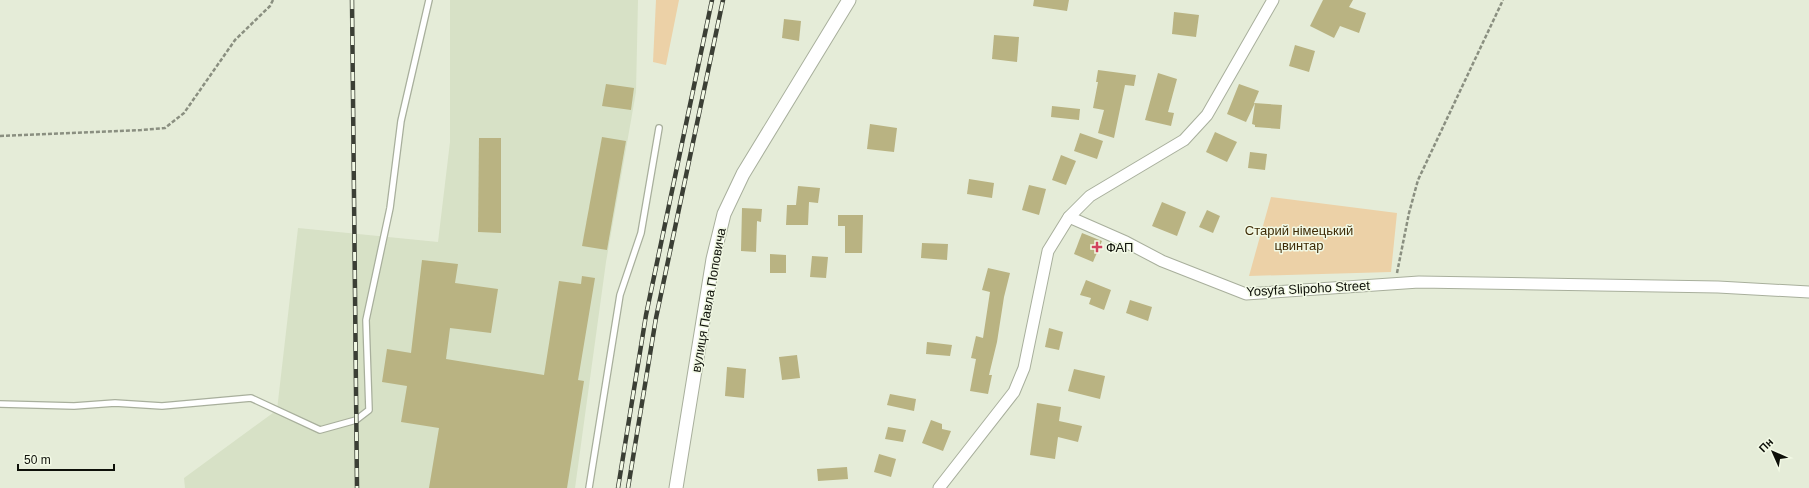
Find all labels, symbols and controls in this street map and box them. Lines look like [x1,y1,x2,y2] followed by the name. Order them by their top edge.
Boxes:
[1245,223,1353,253] park label: Старий німецький цвинтар
[688,226,729,373] street label: вулиця Павла Поповича
[1106,240,1133,255] place label: ФАП
[1091,241,1103,253] marker: ФАП
[1246,278,1371,299] street label: Yosyfa Slipoho Street
[1753,432,1793,472] north arrow
[1757,436,1775,454] text: Пн
[18,446,114,472] scale bar
[24,453,51,467] text: 50 m

